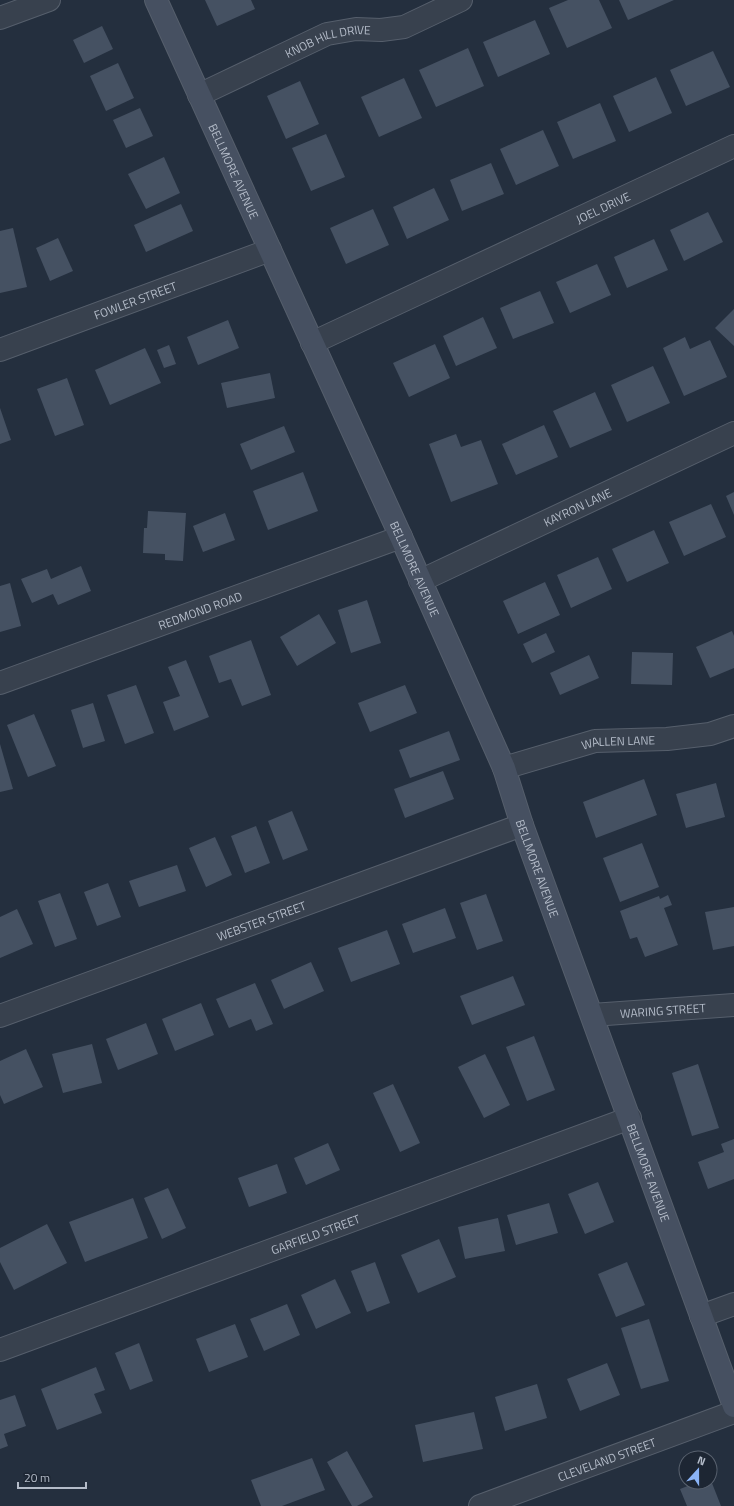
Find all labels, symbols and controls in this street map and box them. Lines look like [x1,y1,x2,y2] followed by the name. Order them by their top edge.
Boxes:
[282,19,371,62] street label: KNOB HILL DRIVE
[204,120,264,222] street label: BELLMORE AVENUE
[573,186,634,228] street label: JOEL DRIVE
[91,276,180,324] street label: FOWLER STREET
[540,482,615,531] street label: KAYRON LANE
[385,518,445,620] street label: BELLMORE AVENUE
[155,586,245,634] street label: REDMOND ROAD
[579,730,656,754] street label: WALLEN LANE
[511,817,565,920] street label: BELLMORE AVENUE
[214,895,309,946] street label: WEBSTER STREET
[619,997,707,1023] street label: WARING STREET
[622,1121,676,1225] street label: BELLMORE AVENUE
[268,1209,363,1259] street label: GARFIELD STREET
[555,1432,659,1486] street label: CLEVELAND STREET
[678,1450,718,1490] north arrow
[695,1452,708,1469] text: N
[18,1464,86,1490] scale bar
[24,1468,50,1487] text: 20 m

